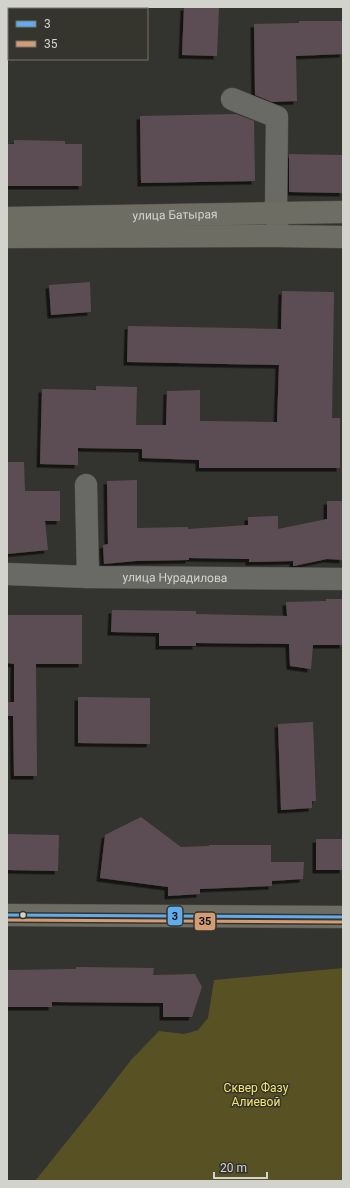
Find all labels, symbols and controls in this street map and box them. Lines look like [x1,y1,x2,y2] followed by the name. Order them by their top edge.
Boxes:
[8,8,148,60] legend
[44,17,51,31] text: 3
[44,37,58,51] text: 35
[132,207,218,223] street label: улица Батырая
[122,570,227,585] street label: улица Нурадилова
[167,906,183,926] line badge: 3
[18,910,28,920] unlabelled marker
[172,910,178,923] text: 3
[194,912,216,931] line badge: 35
[199,915,211,928] text: 35
[224,1081,289,1109] park label: Сквер Фазу Алиевой
[214,1154,267,1180] scale bar
[220,1161,247,1175] text: 20 m

